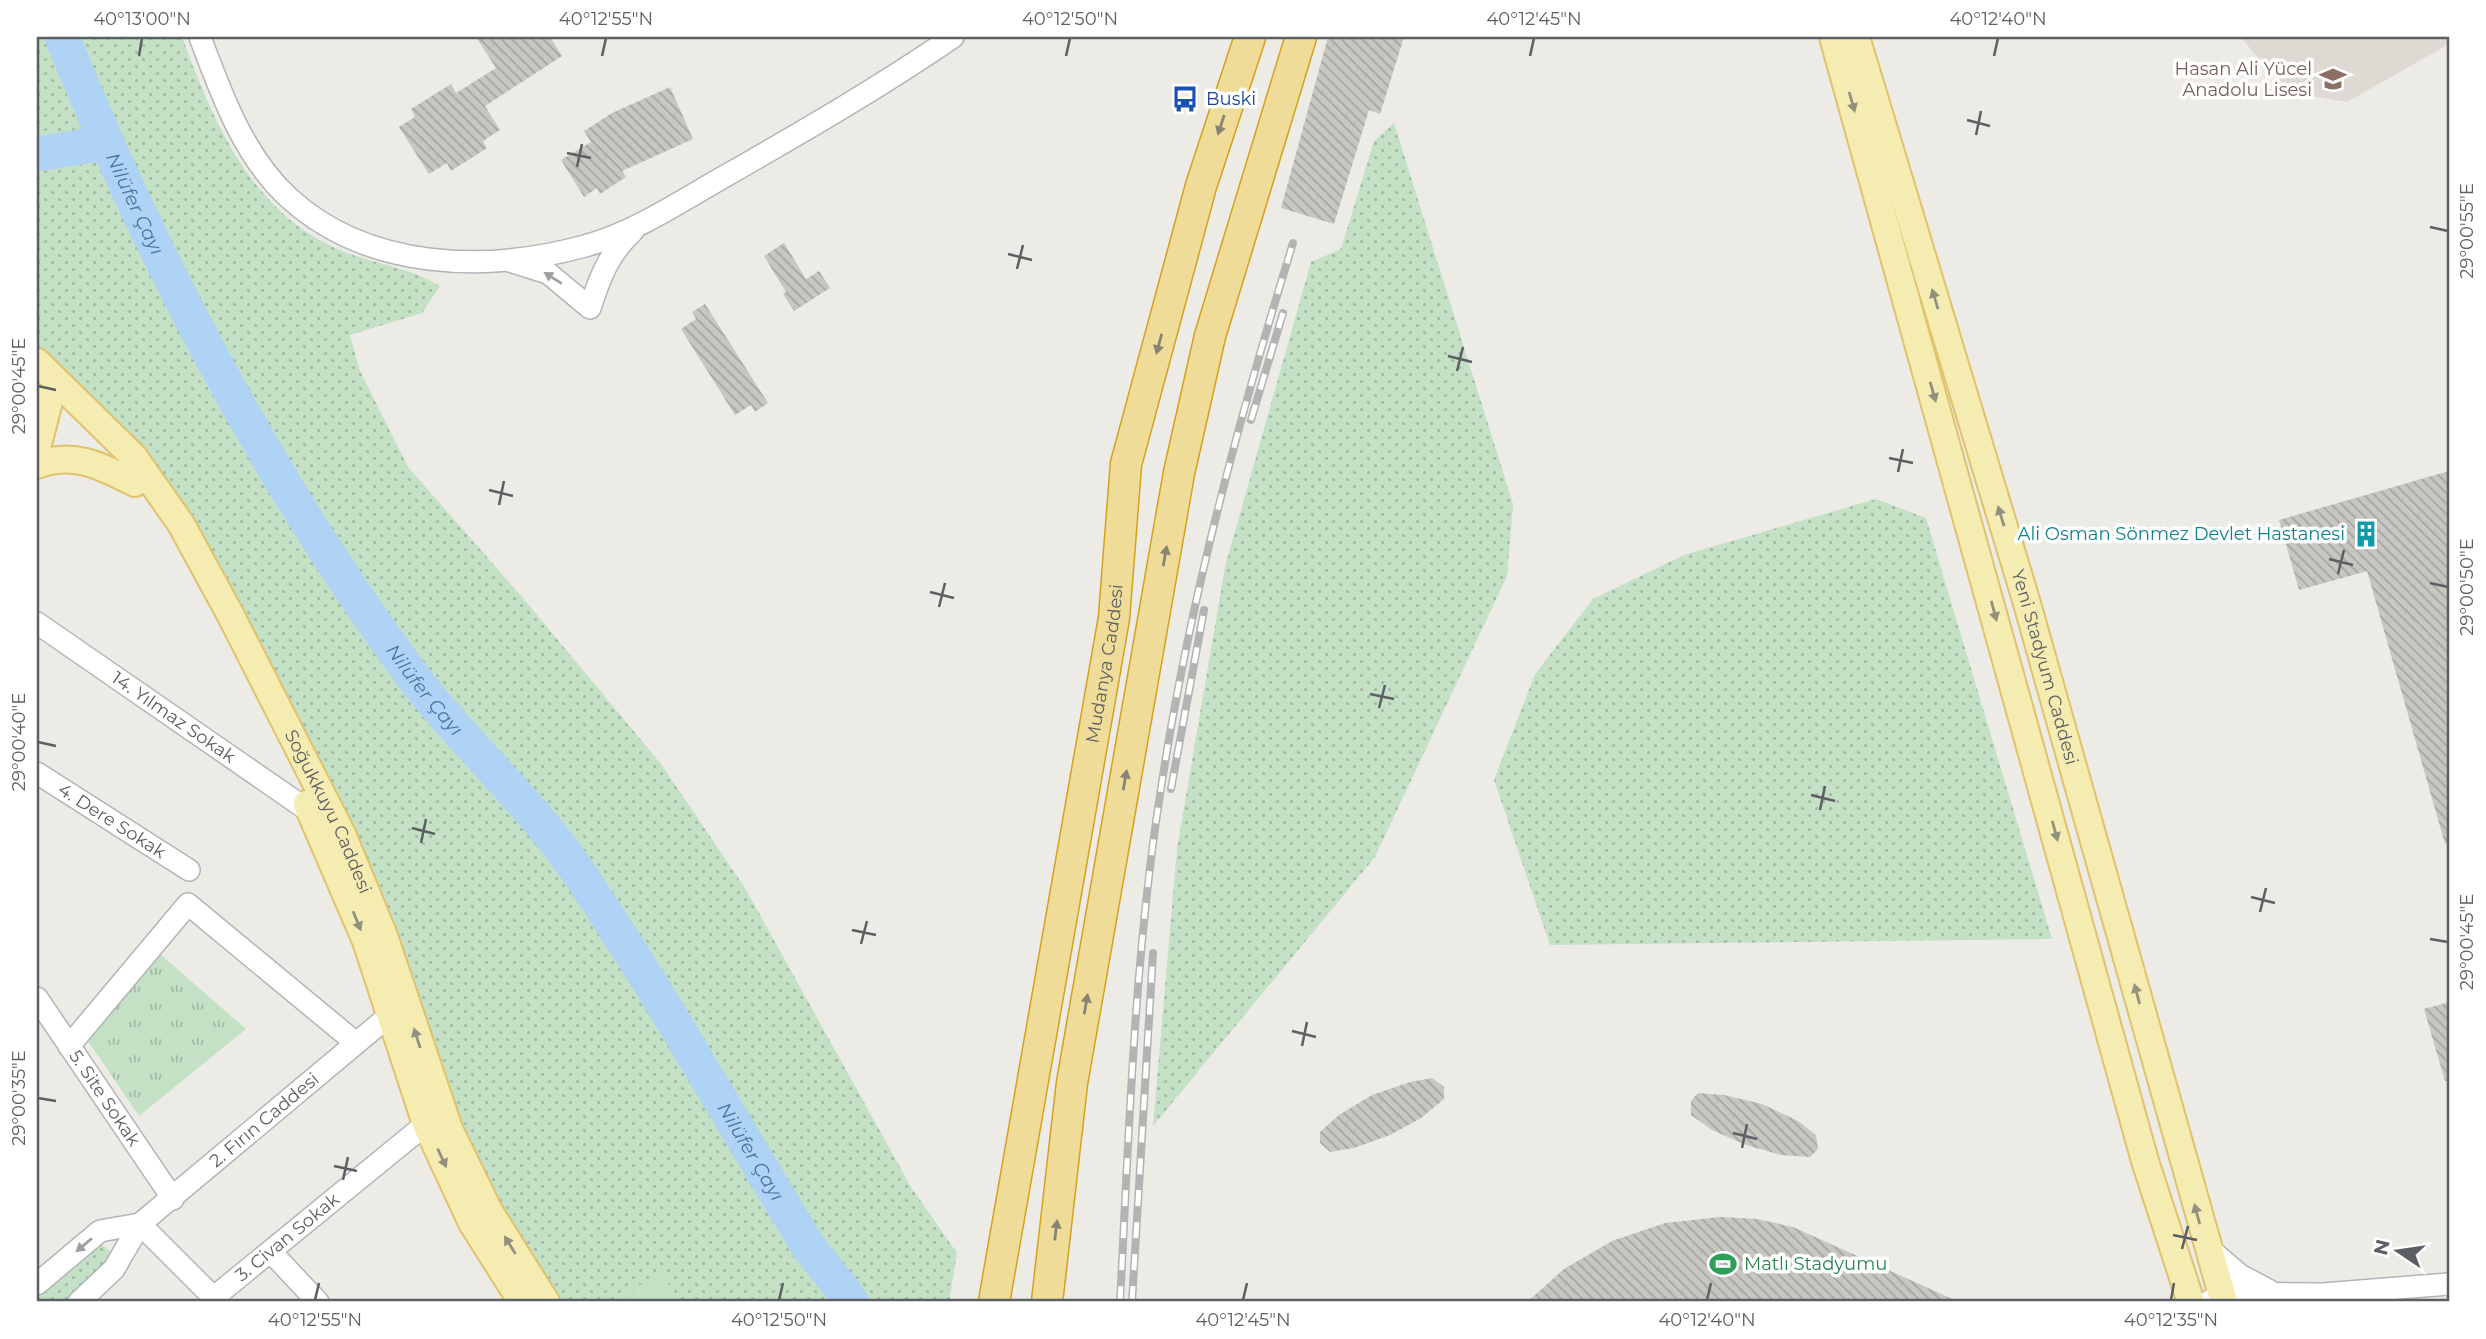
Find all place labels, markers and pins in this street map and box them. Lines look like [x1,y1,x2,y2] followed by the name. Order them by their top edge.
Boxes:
[2175,58,2312,101] place label: Hasan Ali Yücel Anadolu Lisesi
[2318,64,2348,94] school or university icon: Hasan Ali Yücel Anadolu Lisesi
[1170,84,1200,114] bus stop icon: Buski
[1206,88,1256,110] place label: Buski
[2351,519,2381,549] building icon: Ali Osman Sönmez Devlet Hastanesi
[2018,523,2345,545] place label: Ali Osman Sönmez Devlet Hastanesi
[1708,1249,1738,1279] sports icon: Matlı Stadyumu
[1744,1253,1887,1275] place label: Matlı Stadyumu

